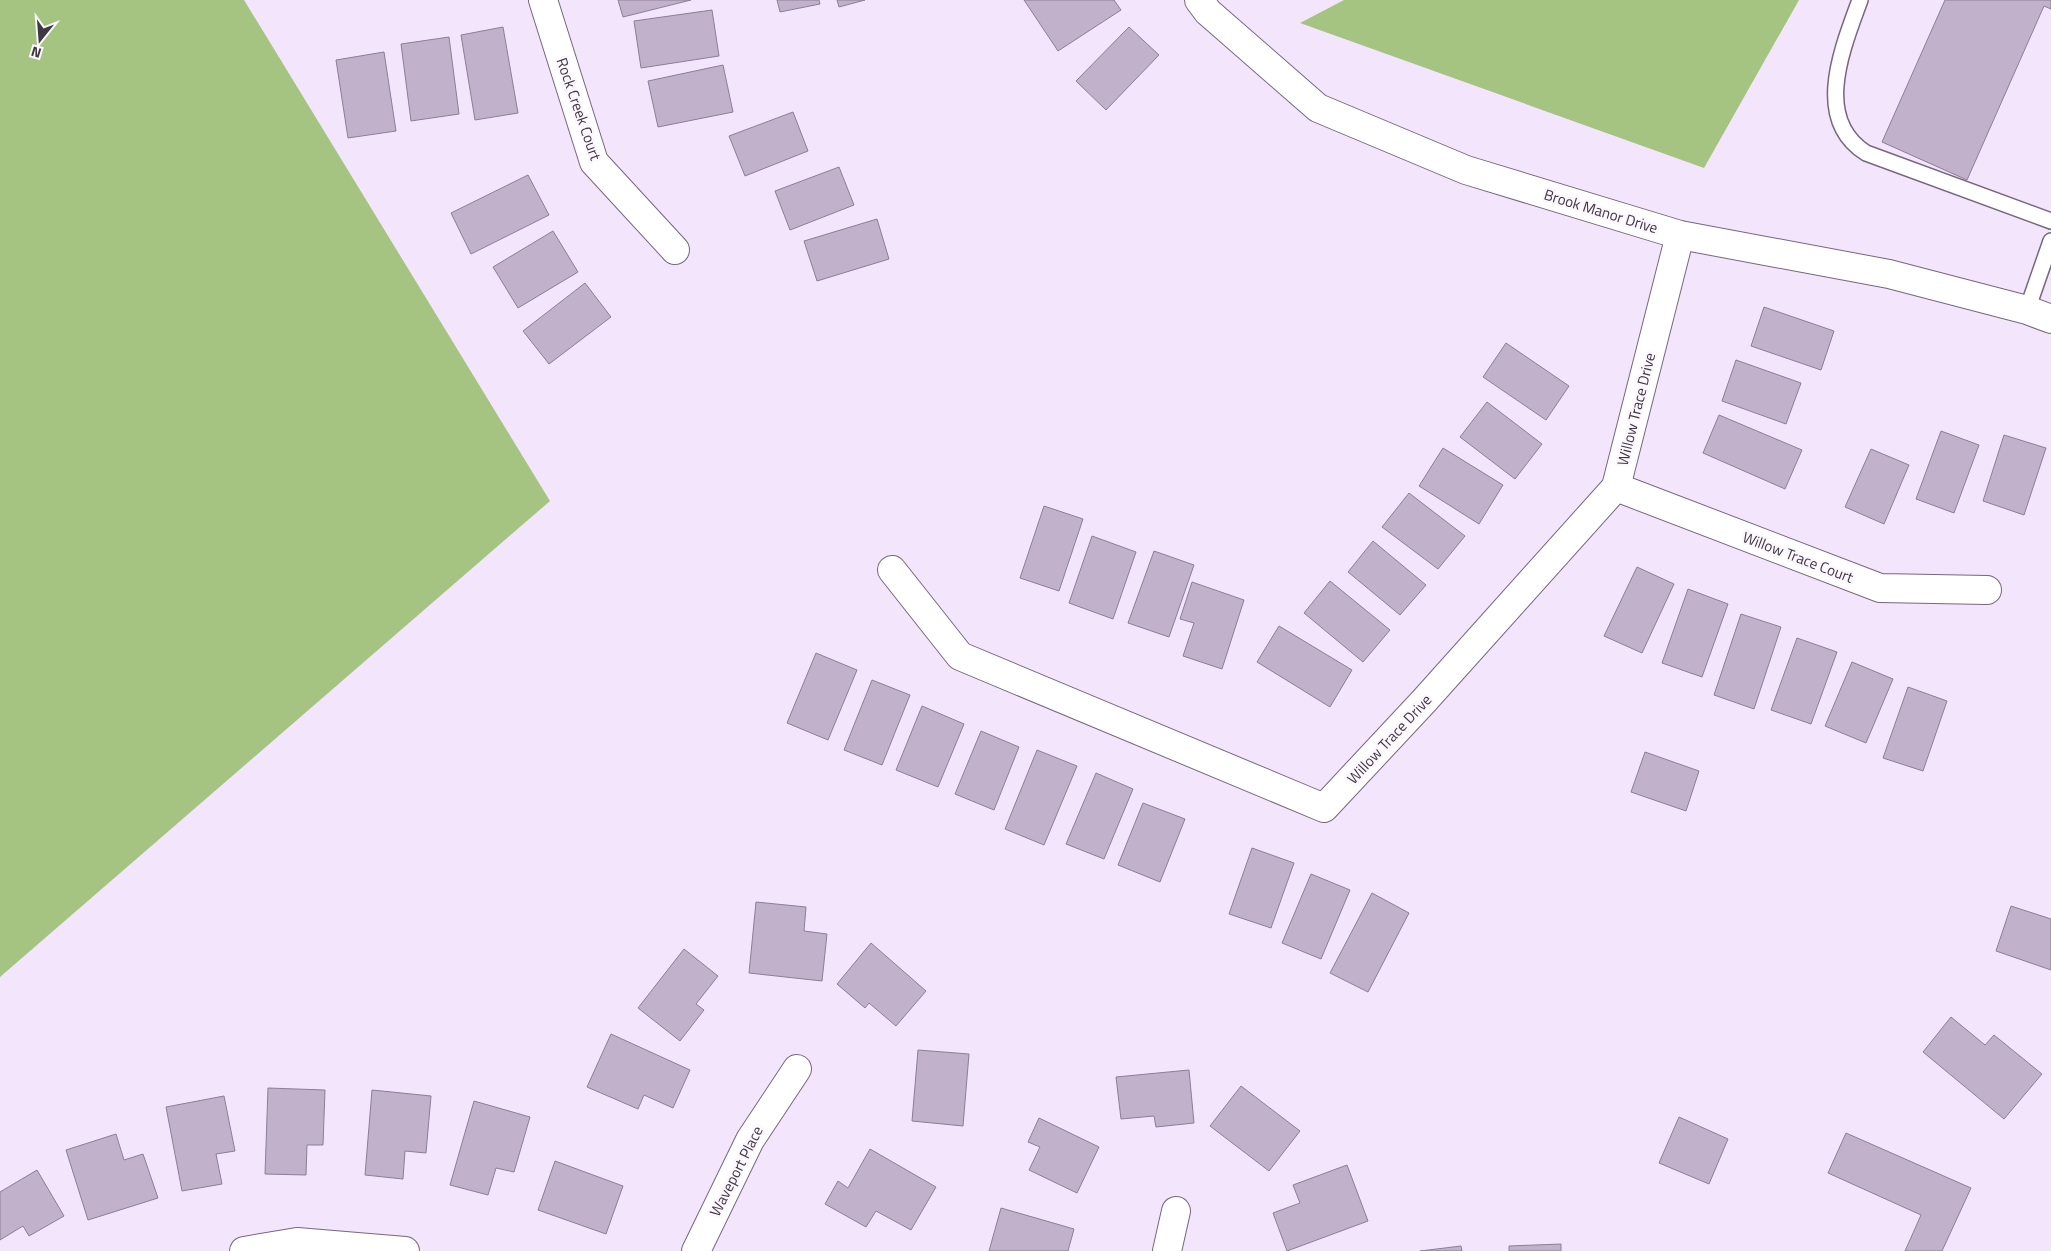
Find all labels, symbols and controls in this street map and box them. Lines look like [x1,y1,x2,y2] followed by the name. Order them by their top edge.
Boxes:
[15,15,65,65] north arrow
[28,41,44,64] text: N
[551,55,608,164] street label: Rock Creek Court
[1541,183,1661,239] street label: Brook Manor Drive
[1611,350,1661,468] street label: Willow Trace Drive
[1739,525,1857,589] street label: Willow Trace Court
[1341,689,1437,789] street label: Willow Trace Drive
[703,1122,769,1220] street label: Waveport Place

